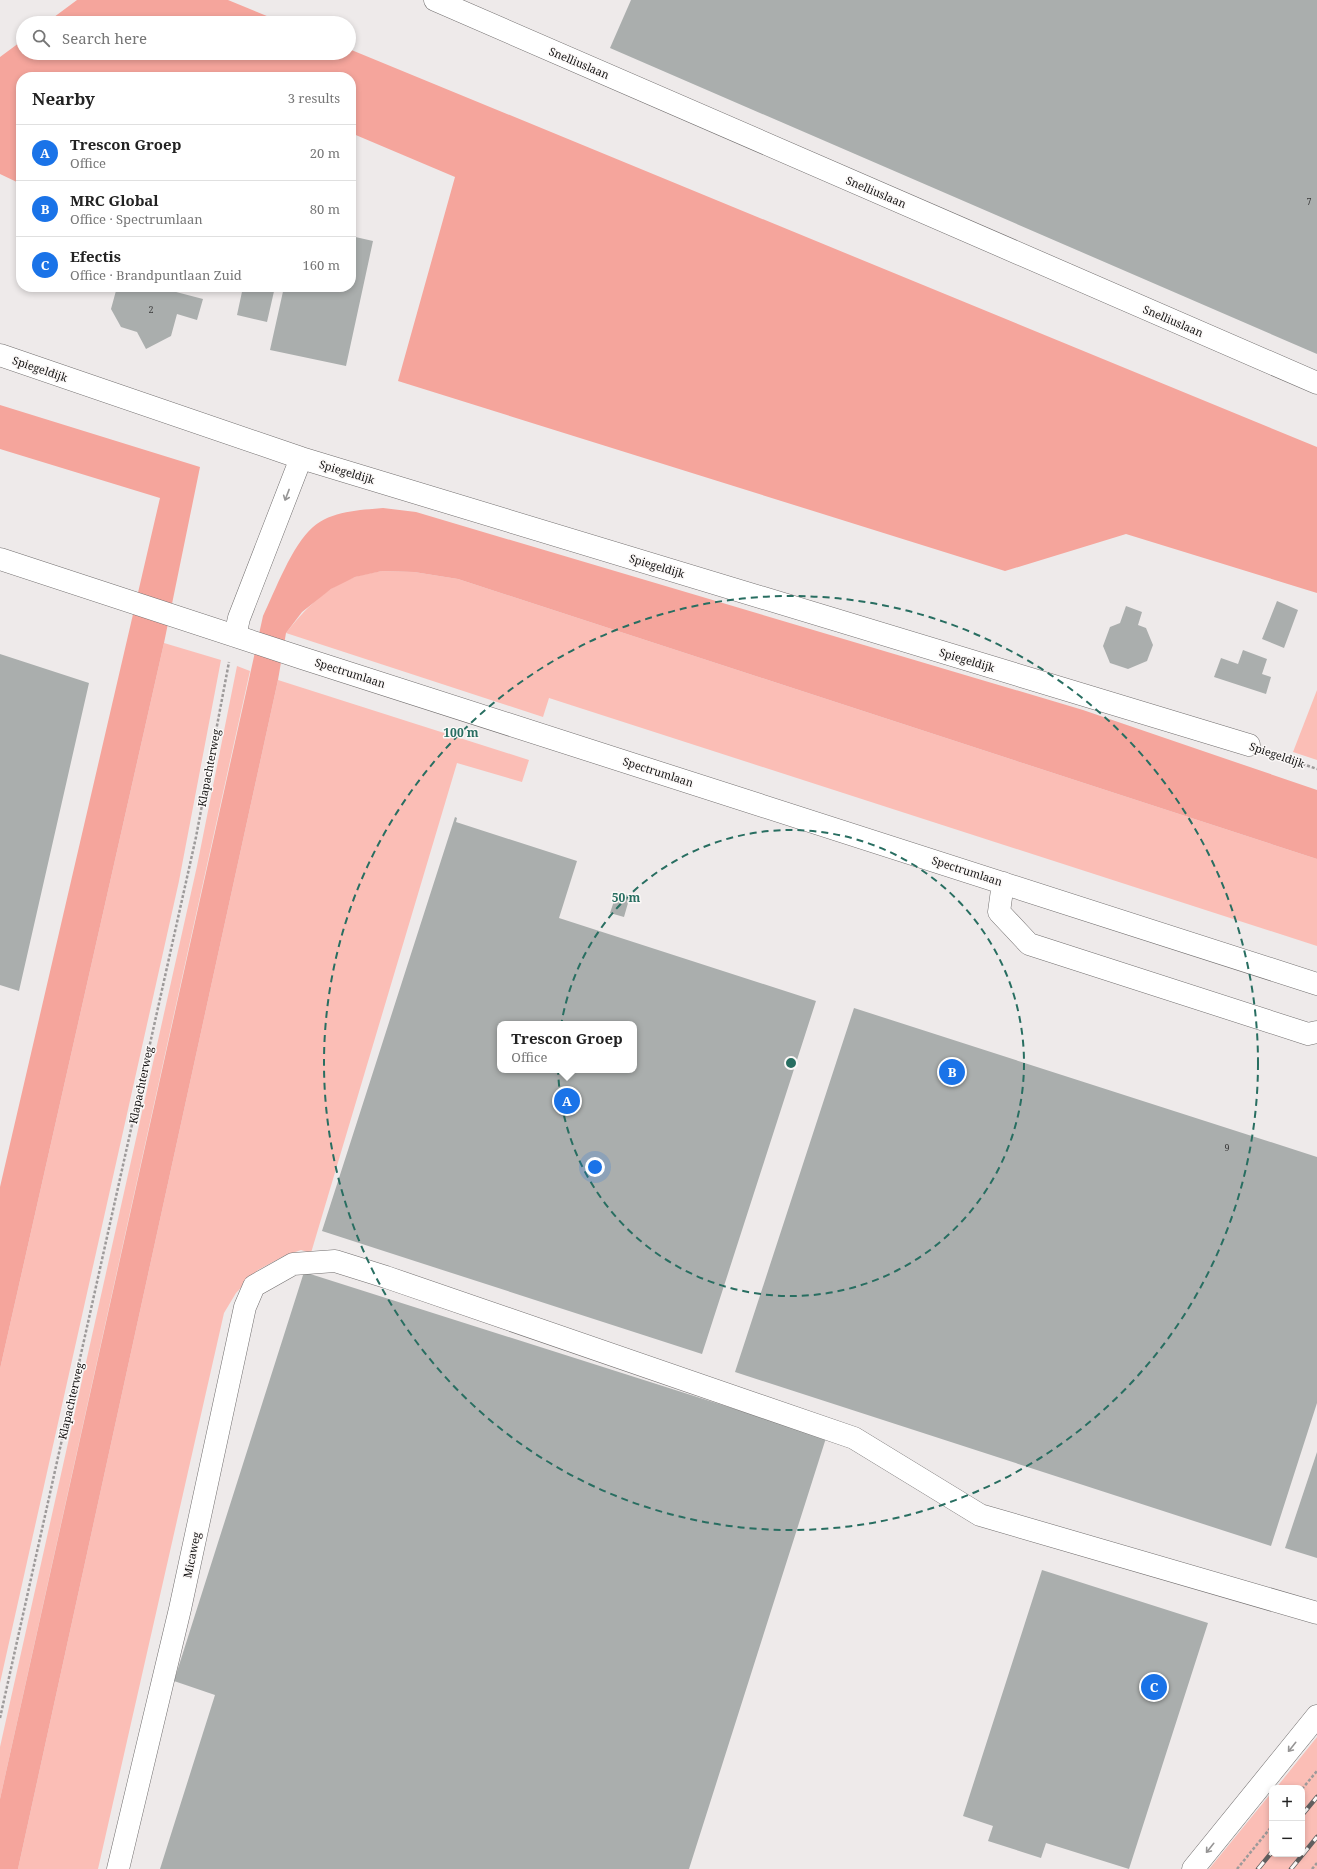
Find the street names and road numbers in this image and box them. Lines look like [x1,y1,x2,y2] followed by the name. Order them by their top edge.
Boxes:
[547,43,612,82] street label: Snelliuslaan
[844,172,909,211] street label: Snelliuslaan
[1141,301,1206,340] street label: Snelliuslaan
[11,352,70,385] street label: Spiegeldijk
[318,456,377,487] street label: Spiegeldijk
[628,550,687,581] street label: Spiegeldijk
[938,644,997,675] street label: Spiegeldijk
[313,654,387,691] street label: Spectrumlaan
[194,728,223,808] street label: Klapachterweg
[1248,738,1307,771] street label: Spiegeldijk
[621,753,695,790] street label: Spectrumlaan
[930,852,1004,889] street label: Spectrumlaan
[125,1045,156,1125] street label: Klapachterweg
[54,1361,87,1441] street label: Klapachterweg
[179,1530,204,1579] street label: Micaweg

